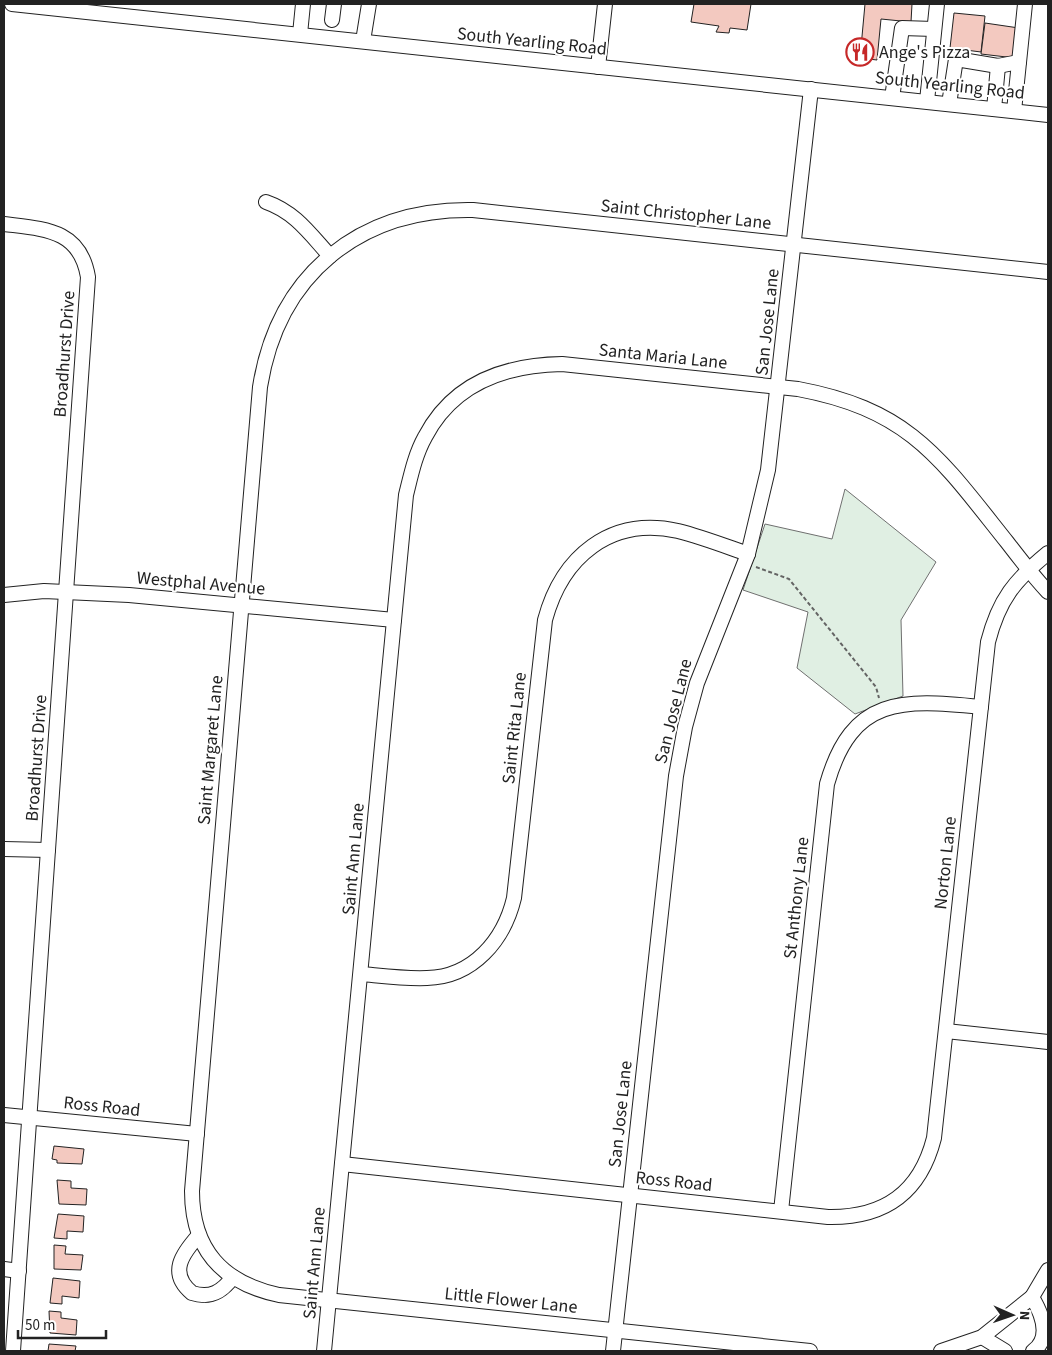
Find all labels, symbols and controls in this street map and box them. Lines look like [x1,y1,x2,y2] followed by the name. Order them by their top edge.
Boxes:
[456,21,608,62] street label: South Yearling Road
[845,37,875,67] restaurant icon: Ange's Pizza
[879,40,970,65] place label: Ange's Pizza
[874,65,1026,106] street label: South Yearling Road
[599,193,773,236] street label: Saint Christopher Lane
[749,267,786,377] street label: San Jose Lane
[48,290,81,418] street label: Broadhurst Drive
[597,337,728,376] street label: Santa Maria Lane
[136,565,266,602] street label: Westphal Avenue
[648,656,699,766] street label: San Jose Lane
[496,671,533,785] street label: Saint Rita Lane
[192,674,229,826] street label: Saint Margaret Lane
[20,694,53,822] street label: Broadhurst Drive
[336,802,371,916] street label: Saint Ann Lane
[928,815,963,911] street label: Norton Lane
[778,836,815,960] street label: St Anthony Lane
[602,1059,639,1169] street label: San Jose Lane
[62,1090,142,1123] street label: Ross Road
[634,1165,714,1198] street label: Ross Road
[297,1206,332,1320] street label: Saint Ann Lane
[443,1281,579,1320] street label: Little Flower Lane
[987,1290,1037,1340] north arrow
[18,1308,105,1340] scale bar
[1014,1310,1034,1320] text: N
[25,1315,55,1336] text: 50 m

